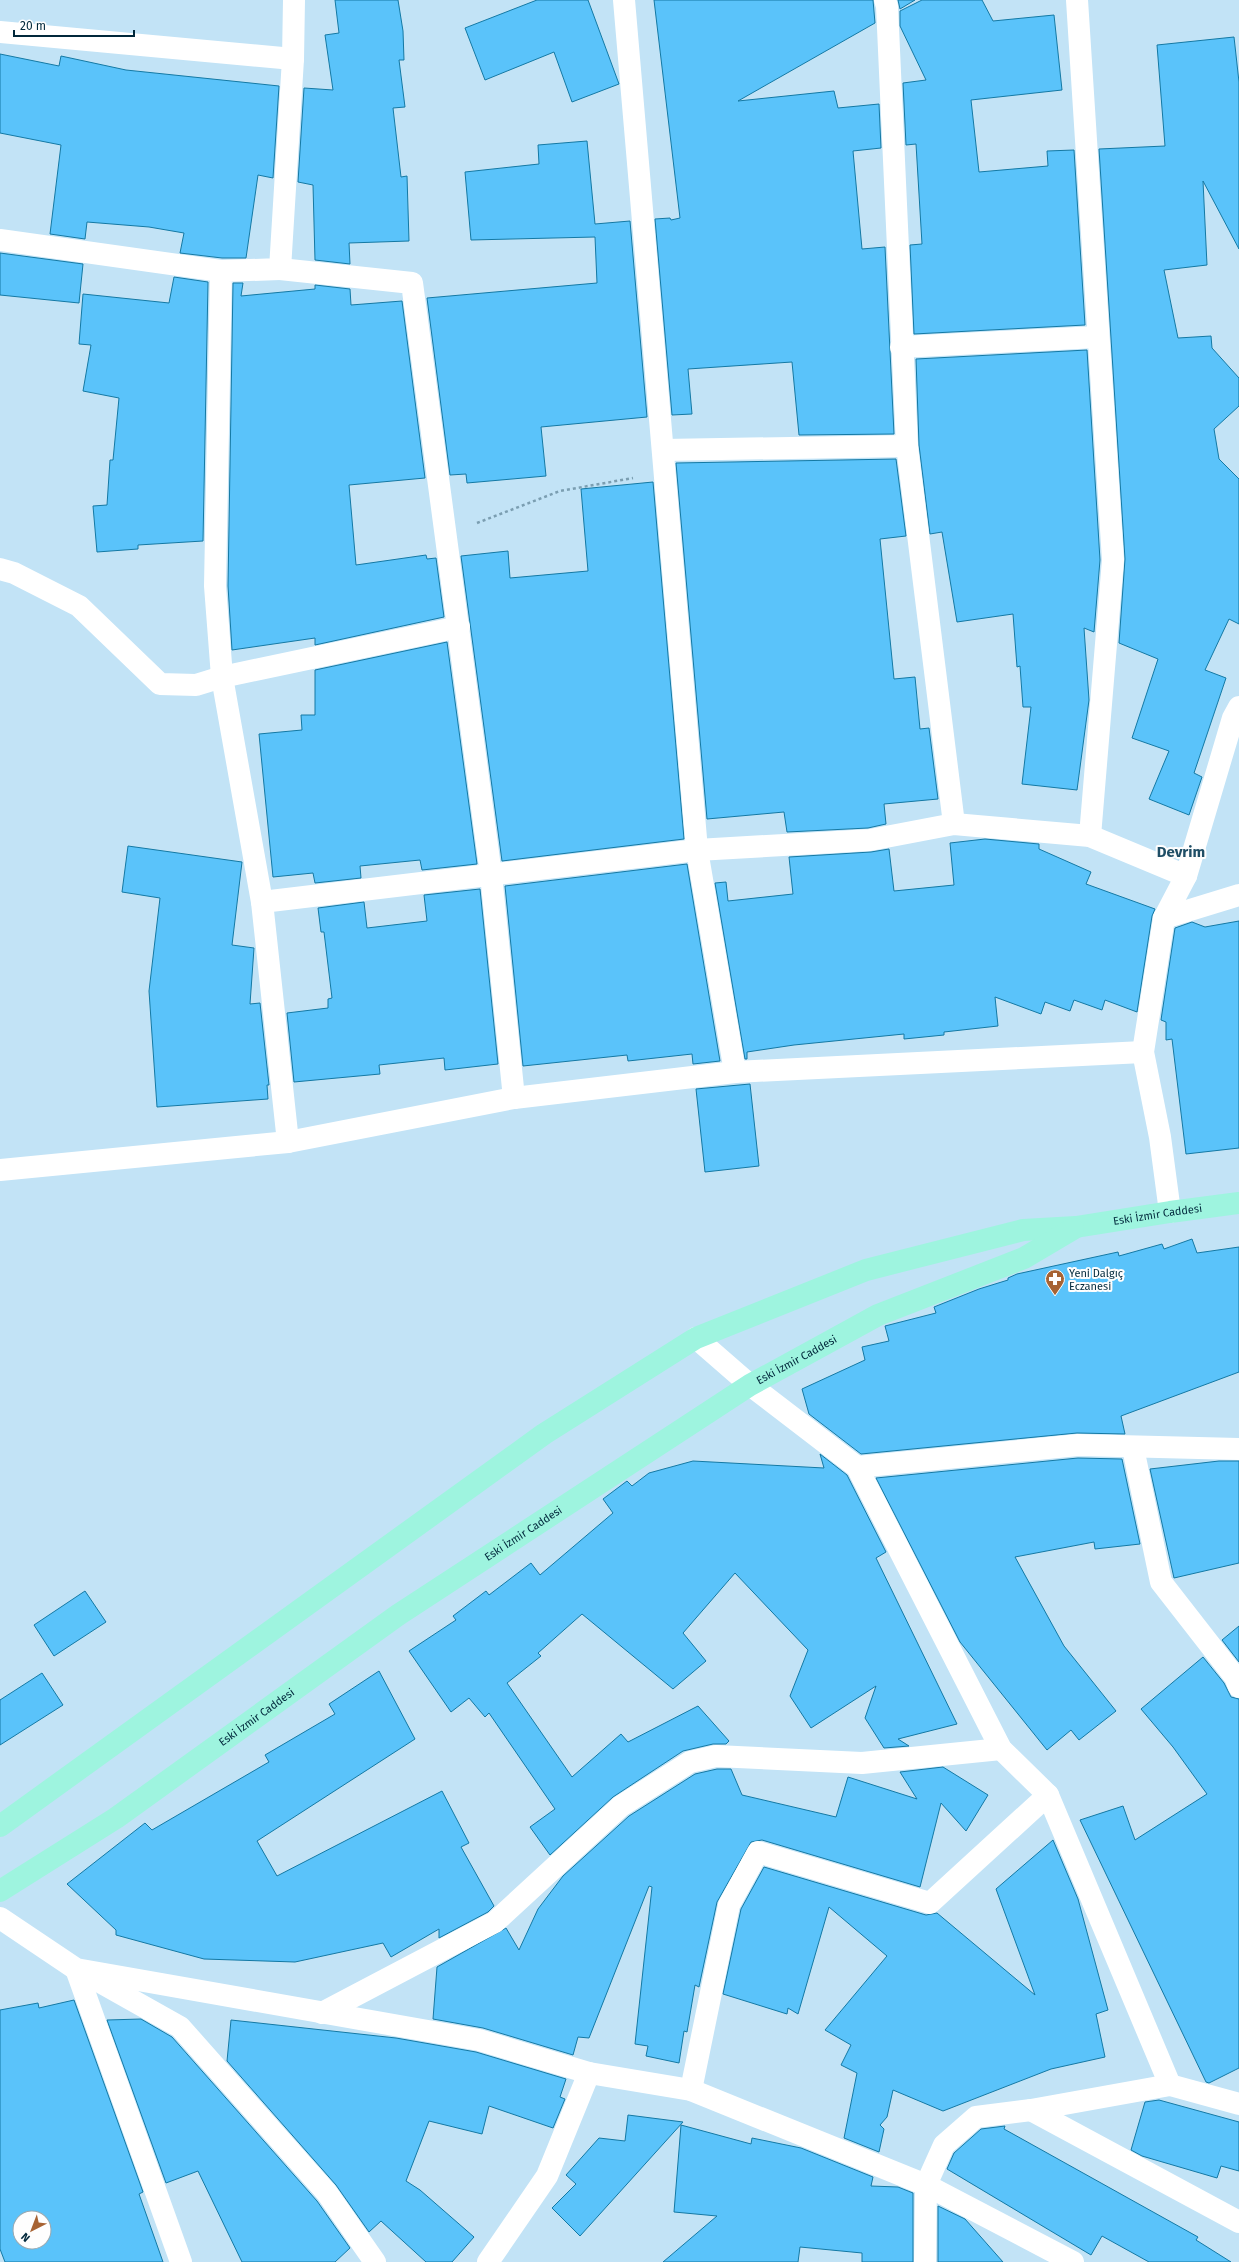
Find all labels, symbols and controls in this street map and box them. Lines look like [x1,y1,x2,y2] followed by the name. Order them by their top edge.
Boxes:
[14,12,134,38] scale bar
[20,19,46,33] text: 20 m
[1157,843,1205,861] district label: Devrim
[1112,1201,1203,1228] street label: Eski İzmir Caddesi
[1069,1267,1123,1293] place label: Yeni Dalgıç Eczanesi
[1044,1268,1066,1296] pharmacy icon: Yeni Dalgıç Eczanesi
[754,1332,839,1387] street label: Eski İzmir Caddesi
[482,1503,564,1563] street label: Eski İzmir Caddesi
[216,1685,297,1748] street label: Eski İzmir Caddesi
[12,2210,52,2250] north arrow
[19,2230,33,2244] text: N

